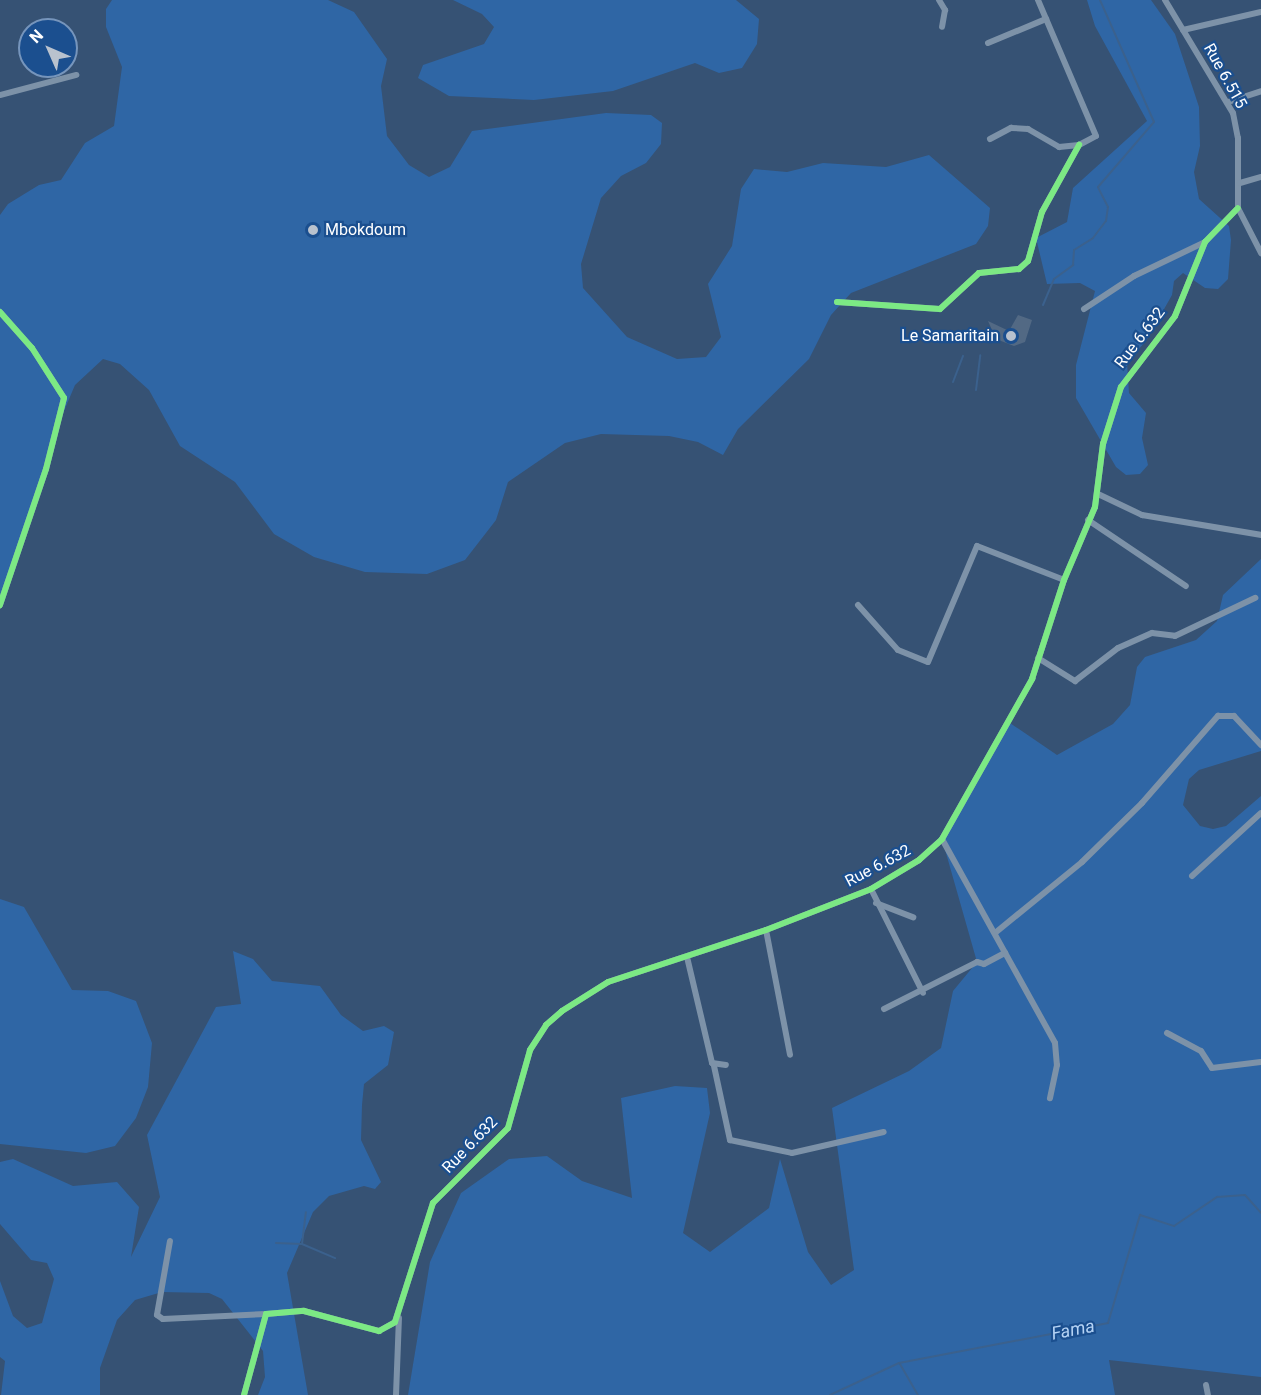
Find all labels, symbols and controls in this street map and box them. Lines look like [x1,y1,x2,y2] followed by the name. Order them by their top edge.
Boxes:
[18,18,78,78] north arrow
[26,26,47,47] text: N
[1199,40,1251,112] street label: Rue 6.515
[325,220,406,240] place label: Mbokdoum
[306,223,320,237] marker: Mbokdoum
[1111,304,1169,372] street label: Rue 6.632
[901,326,999,346] place label: Le Samaritain
[1004,329,1018,343] marker: Le Samaritain
[842,841,914,891] street label: Rue 6.632
[438,1113,502,1177] street label: Rue 6.632
[1050,1315,1096,1345] water label: Fama

